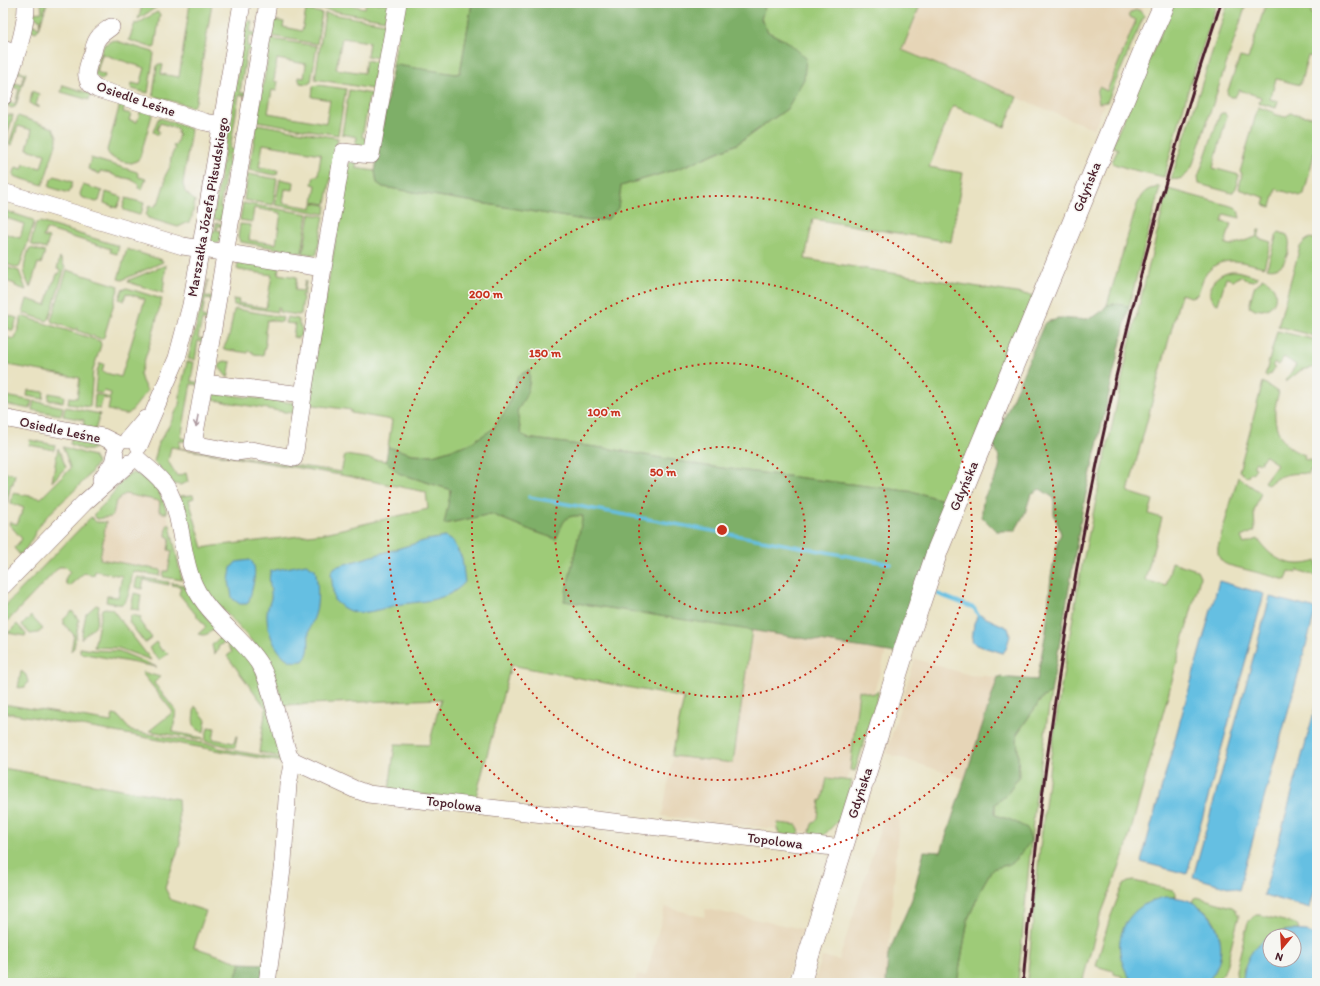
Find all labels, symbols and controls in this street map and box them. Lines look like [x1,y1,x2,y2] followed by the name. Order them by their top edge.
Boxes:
[94,78,178,121] street label: Osiedle Leśne
[184,116,232,298] street label: Marszałka Józefa Piłsudskiego
[1069,159,1105,215] street label: Gdyńska
[469,287,504,301] text: 200 m
[529,346,562,360] text: 150 m
[587,405,621,419] text: 100 m
[18,413,102,447] street label: Osiedle Leśne
[193,414,201,427] one-way arrow
[946,458,982,514] street label: Gdyńska
[650,465,677,479] text: 50 m
[715,523,729,537] centre of rings
[844,765,876,821] street label: Gdyńska
[425,792,484,816] street label: Topolowa
[746,829,805,853] street label: Topolowa
[1262,928,1302,968] north arrow
[1274,950,1285,964] text: N

